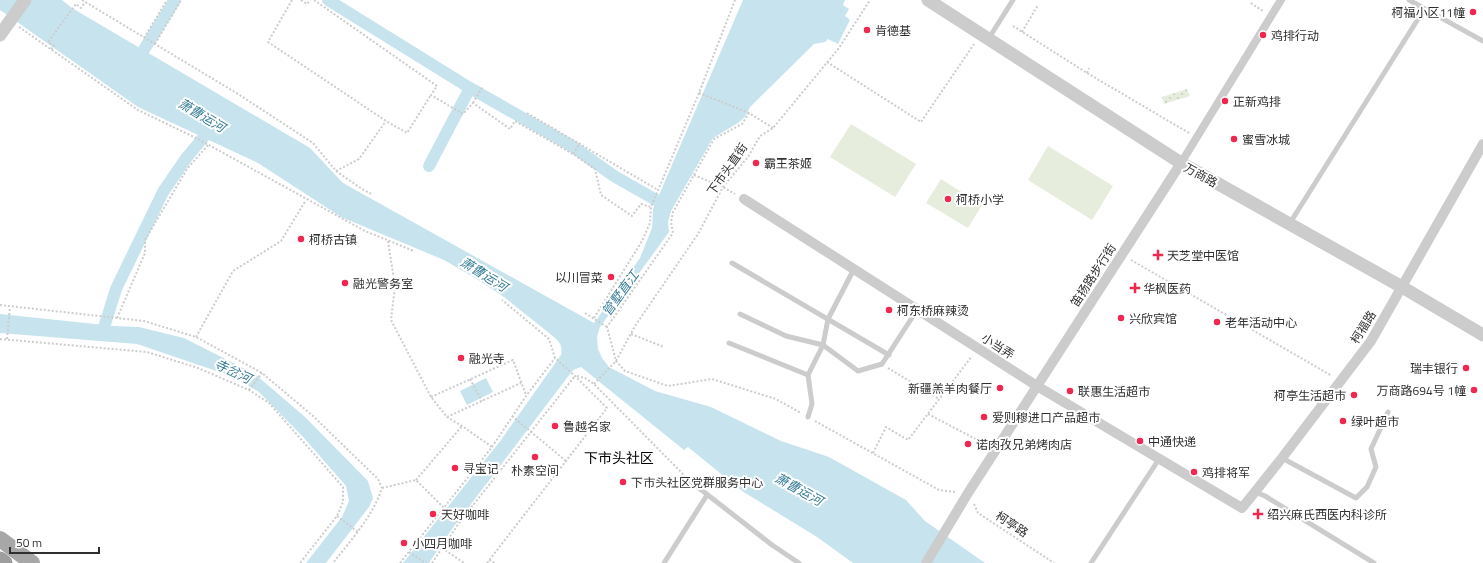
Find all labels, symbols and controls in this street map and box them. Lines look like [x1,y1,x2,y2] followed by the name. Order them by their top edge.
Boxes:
[1392,3,1465,22] place label: 柯福小区11幢
[1468,7,1478,17] marker: 柯福小区11幢
[875,21,911,40] place label: 肯德基
[862,25,872,35] marker: 肯德基
[1271,26,1319,45] place label: 鸡排行动
[1258,30,1268,40] marker: 鸡排行动
[1233,92,1281,111] place label: 正新鸡排
[175,93,232,139] water label: 萧曹运河
[1220,96,1230,106] marker: 正新鸡排
[1242,130,1290,149] place label: 蜜雪冰城
[1229,134,1239,144] marker: 蜜雪冰城
[702,139,752,199] street label: 下市头直街
[764,154,812,173] place label: 霸王茶姬
[751,158,761,168] marker: 霸王茶姬
[1181,158,1221,192] street label: 万商路
[956,190,1004,209] place label: 柯桥小学
[943,194,953,204] marker: 柯桥小学
[309,230,357,249] place label: 柯桥古镇
[296,234,306,244] marker: 柯桥古镇
[1065,240,1121,310] street label: 笛扬路步行街
[1167,246,1239,265] place label: 天芝堂中医馆
[1152,249,1164,261] marker: 天芝堂中医馆
[457,252,514,298] water label: 萧曹运河
[597,264,645,320] water label: 管墅直江
[555,268,603,287] place label: 以川冒菜
[606,272,616,282] marker: 以川冒菜
[353,274,413,293] place label: 融光警务室
[340,278,350,288] marker: 融光警务室
[1143,279,1191,298] place label: 华枫医药
[1130,283,1140,293] marker: 华枫医药
[897,301,969,320] place label: 柯东桥麻辣烫
[884,305,894,315] marker: 柯东桥麻辣烫
[1345,307,1381,347] street label: 柯福路
[1129,309,1177,328] place label: 兴欣宾馆
[1116,313,1126,323] marker: 兴欣宾馆
[1225,313,1297,332] place label: 老年活动中心
[1212,317,1222,327] marker: 老年活动中心
[978,328,1018,364] street label: 小当弄
[469,349,505,368] place label: 融光寺
[456,353,466,363] marker: 融光寺
[211,354,258,390] water label: 寺岔河
[1410,359,1458,378] place label: 瑞丰银行
[1461,363,1471,373] marker: 瑞丰银行
[908,379,992,398] place label: 新疆羔羊肉餐厅
[1376,381,1466,400] place label: 万商路694号 1幢
[1078,382,1150,401] place label: 联惠生活超市
[995,383,1005,393] marker: 新疆羔羊肉餐厅
[1469,385,1479,395] marker: 万商路694号 1幢
[1065,386,1075,396] marker: 联惠生活超市
[1274,386,1346,405] place label: 柯亭生活超市
[1349,390,1359,400] marker: 柯亭生活超市
[992,408,1100,427] place label: 爱则穆进口产品超市
[979,412,989,422] marker: 爱则穆进口产品超市
[1351,412,1399,431] place label: 绿叶超市
[1338,416,1348,426] marker: 绿叶超市
[563,417,611,436] place label: 鲁越名家
[550,421,560,431] marker: 鲁越名家
[1148,432,1196,451] place label: 中通快递
[976,435,1072,454] place label: 诺肉孜兄弟烤肉店
[1135,436,1145,446] marker: 中通快递
[963,439,973,449] marker: 诺肉孜兄弟烤肉店
[584,447,654,468] district label: 下市头社区
[530,452,540,462] marker: 朴素空间
[463,459,499,478] place label: 寻宝记
[511,461,559,480] place label: 朴素空间
[450,463,460,473] marker: 寻宝记
[1202,463,1250,482] place label: 鸡排将军
[1189,467,1199,477] marker: 鸡排将军
[771,468,829,512] water label: 萧曹运河
[631,473,763,492] place label: 下市头社区党群服务中心
[618,477,628,487] marker: 下市头社区党群服务中心
[441,505,489,524] place label: 天好咖啡
[1267,505,1387,524] place label: 绍兴麻氏西医内科诊所
[992,506,1032,542] street label: 柯亭路
[1252,508,1264,520] marker: 绍兴麻氏西医内科诊所
[428,509,438,519] marker: 天好咖啡
[10,529,99,555] scale bar
[16,533,42,552] text: 50 m
[412,534,472,553] place label: 小四月咖啡
[399,538,409,548] marker: 小四月咖啡

